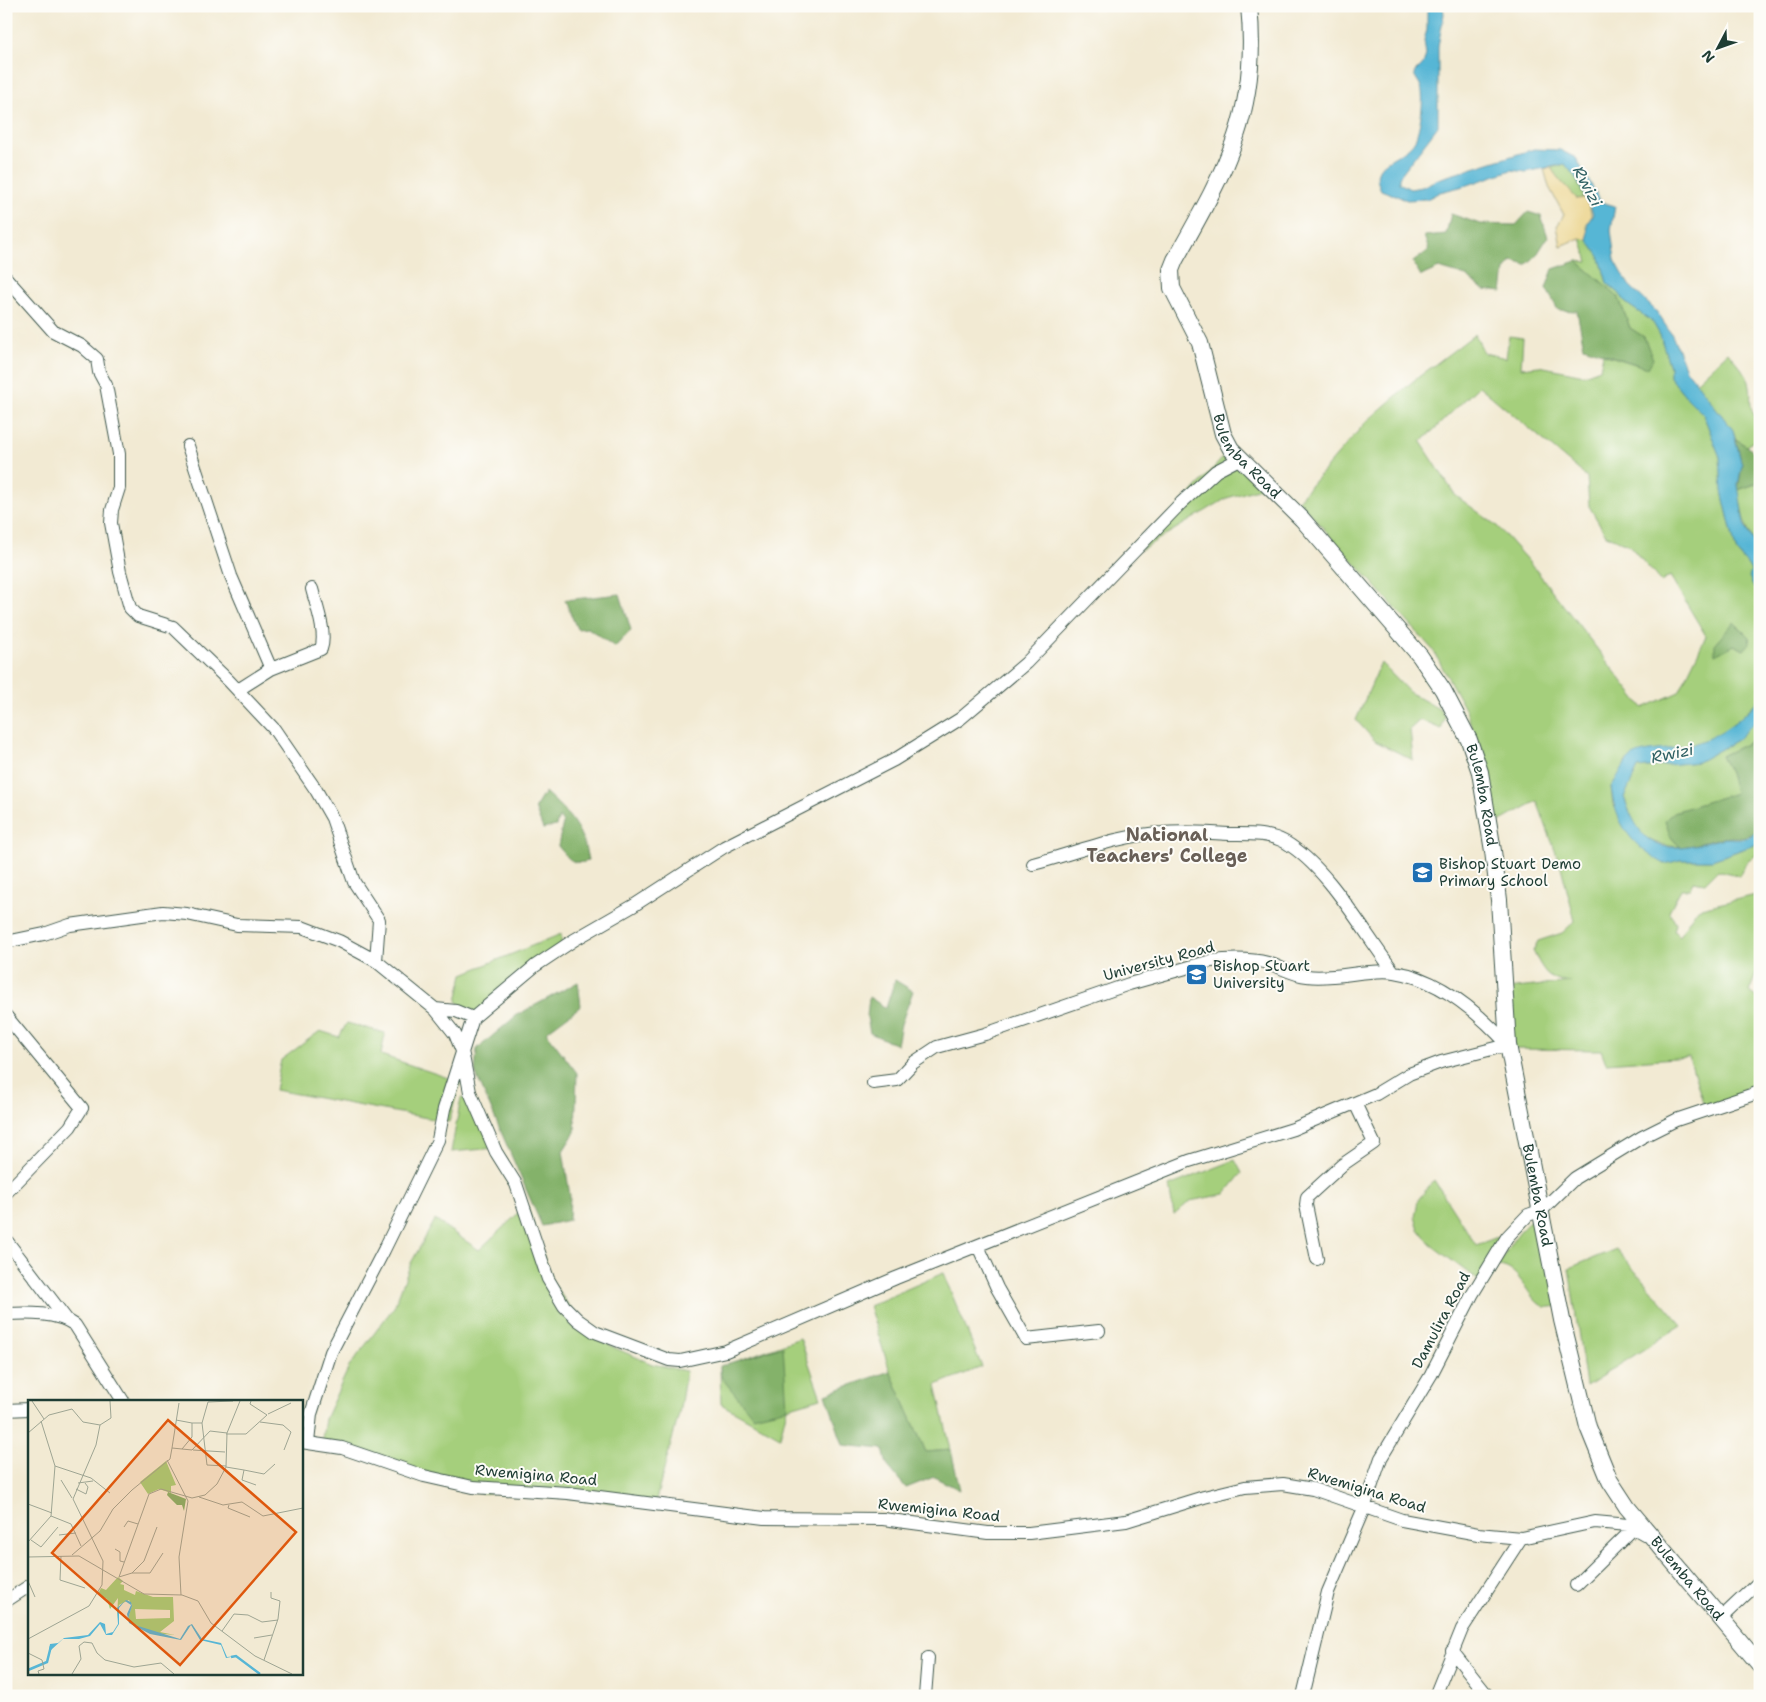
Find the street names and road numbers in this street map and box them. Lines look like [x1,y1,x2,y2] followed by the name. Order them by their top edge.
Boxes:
[1208,412,1286,503] street label: Bulemba Road
[1461,741,1502,848] street label: Bulemba Road
[1101,936,1217,985] street label: University Road
[1518,1142,1557,1249] street label: Bulemba Road
[1407,1268,1475,1372] street label: Damulira Road
[474,1460,598,1490] street label: Rwemigina Road
[1305,1462,1429,1518] street label: Rwemigina Road
[877,1494,1002,1526] street label: Rwemigina Road
[1646,1532,1729,1625] street label: Bulemba Road

